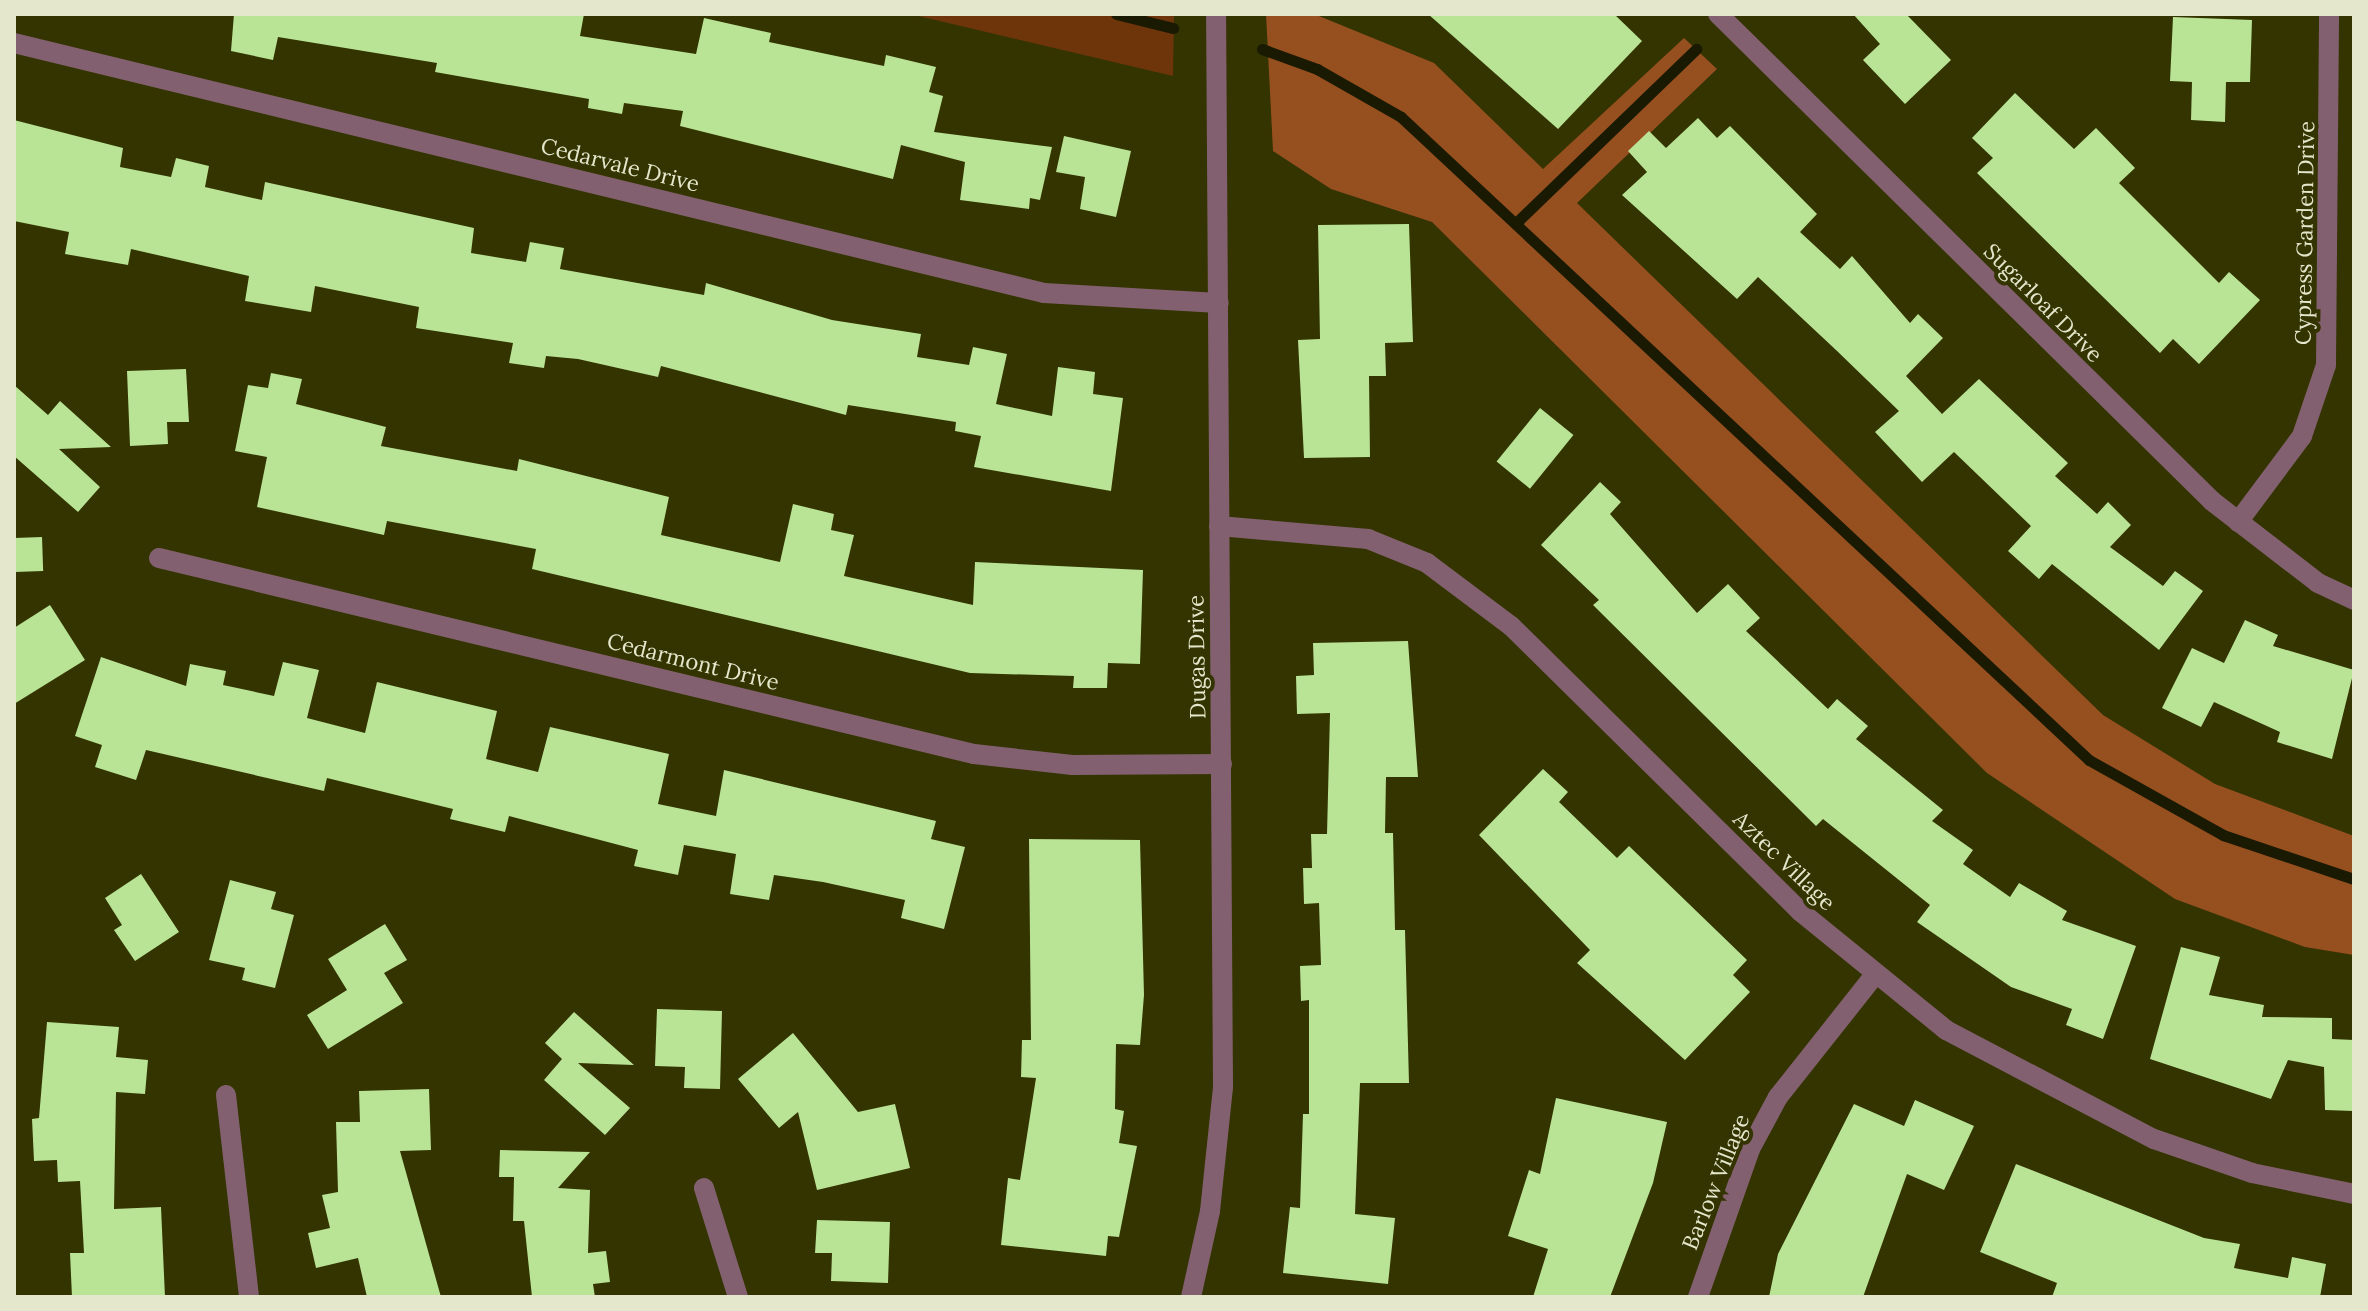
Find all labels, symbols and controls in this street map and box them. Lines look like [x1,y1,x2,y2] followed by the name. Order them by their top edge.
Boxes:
[2290,121,2320,345] street label: Cypress Garden Drive
[538,133,702,197] street label: Cedarvale Drive
[1978,238,2108,368] street label: Sugarloaf Drive
[1183,595,1211,719] street label: Dugas Drive
[604,628,782,696] street label: Cedarmont Drive
[1728,806,1840,916] street label: Aztec Village
[1677,1110,1755,1254] street label: Barlow Village

